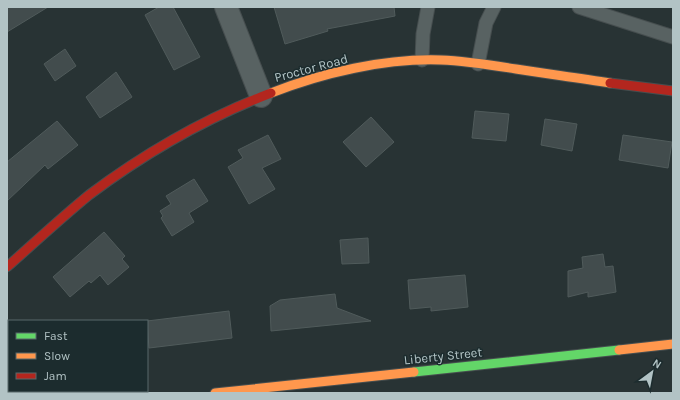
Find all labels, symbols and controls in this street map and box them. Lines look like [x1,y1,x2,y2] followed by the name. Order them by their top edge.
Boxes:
[273,51,349,85] street label: Proctor Road
[8,320,148,392] legend
[44,329,68,343] text: Fast
[403,344,483,368] street label: Liberty Street
[44,349,70,363] text: Slow
[632,352,672,392] north arrow
[650,356,664,372] text: N
[44,369,67,383] text: Jam

